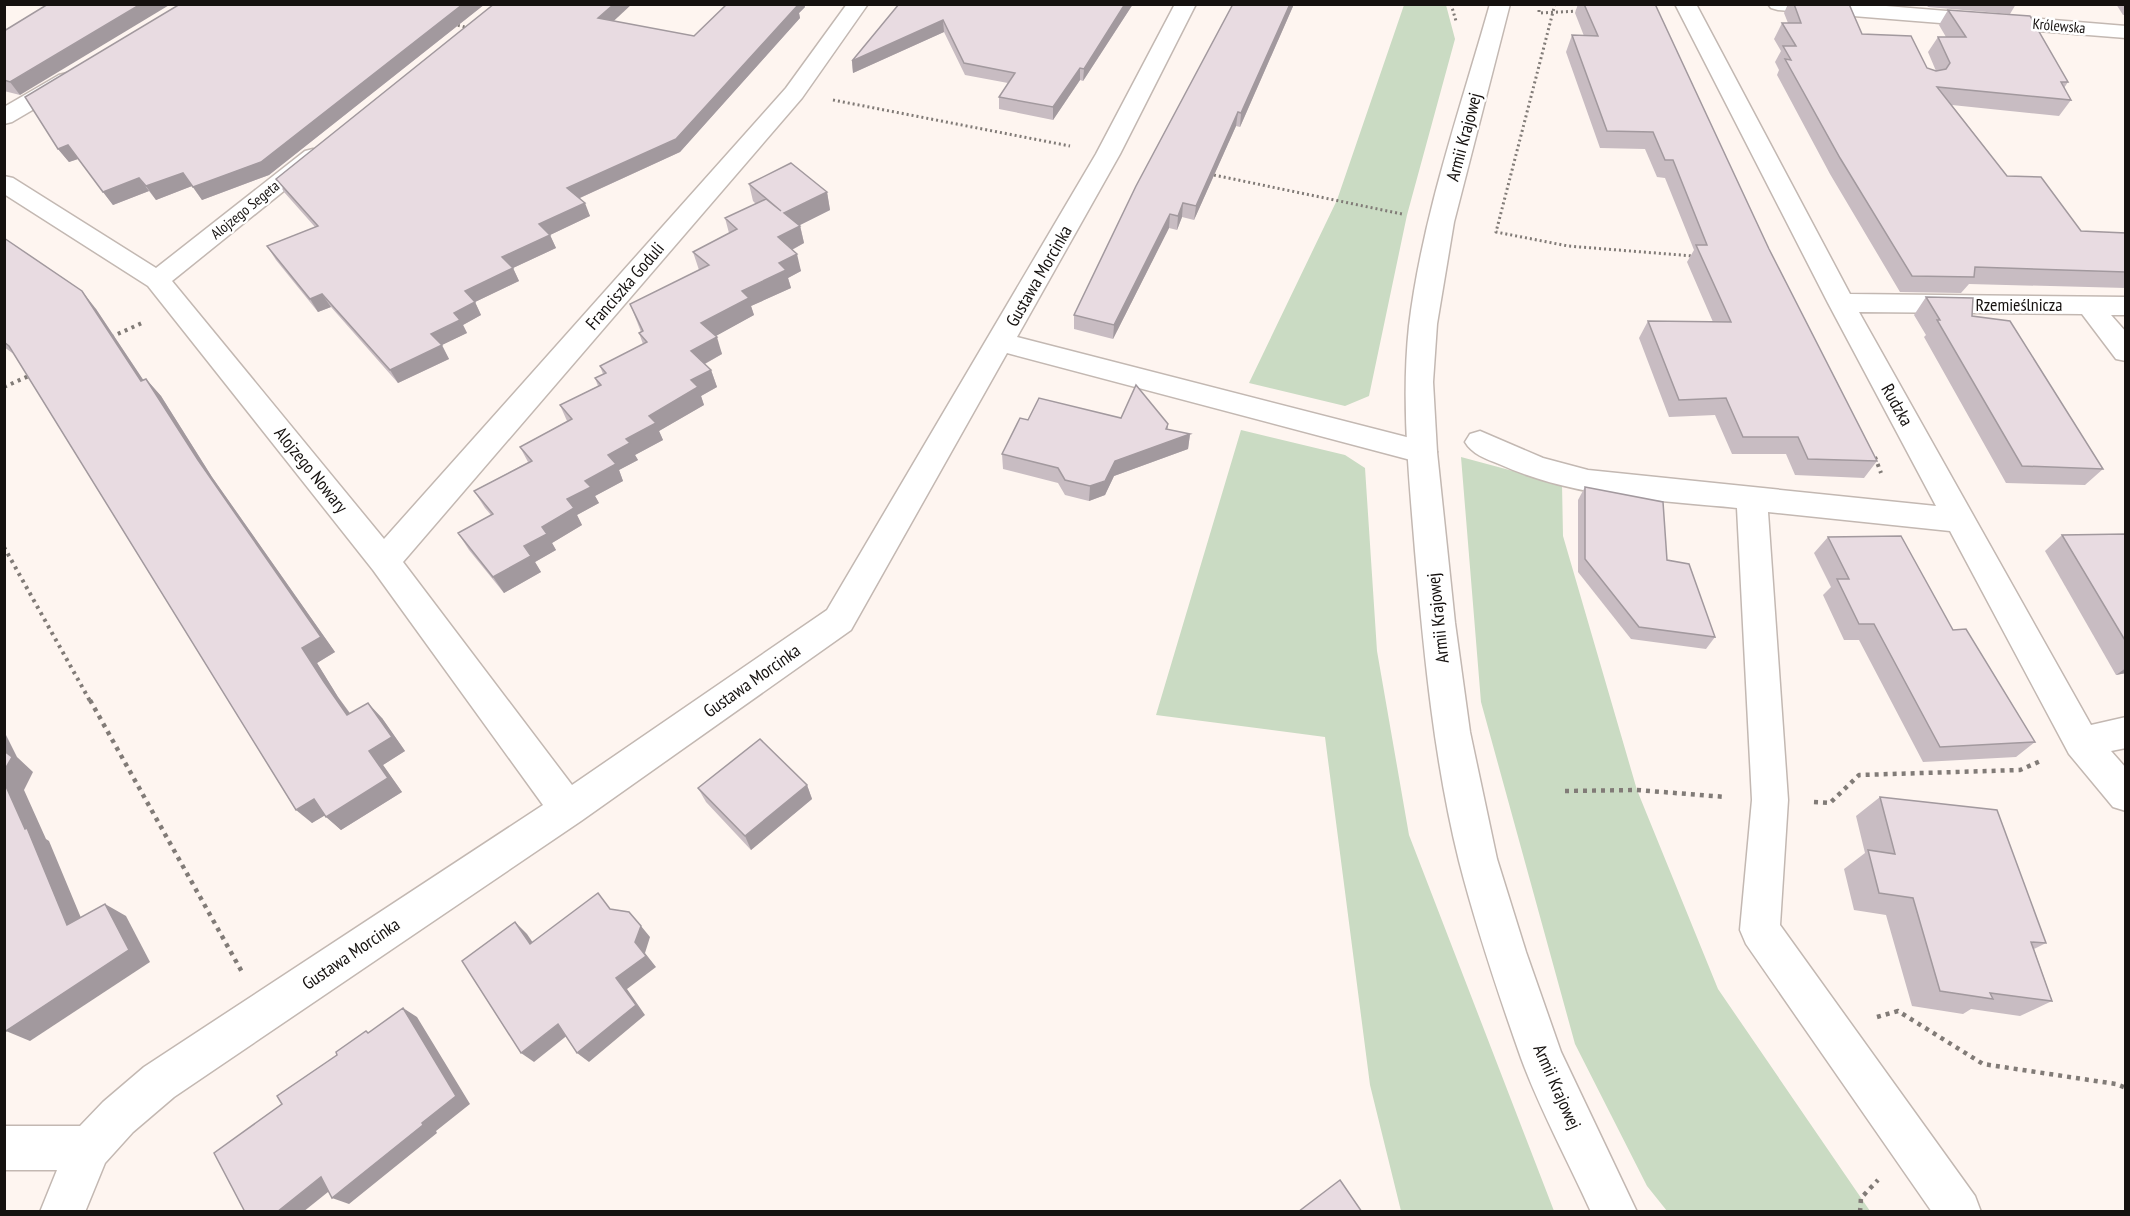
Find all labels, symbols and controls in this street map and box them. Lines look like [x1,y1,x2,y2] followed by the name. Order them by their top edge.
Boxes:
[2032,14,2086,37] street label: Królewska
[1441,90,1486,184] street label: Armii Krajowej
[206,176,283,243] street label: Alojzego Segeta
[1000,221,1077,330] street label: Gustawa Morcinka
[580,237,669,334] street label: Franciszka Goduli
[1975,293,2063,316] street label: Rzemieślnicza
[1876,380,1918,430] street label: Rudzka
[270,422,353,518] street label: Alojzego Nowary
[1421,572,1454,664] street label: Armii Krajowej
[699,639,805,722] street label: Gustawa Morcinka
[297,912,404,995] street label: Gustawa Morcinka
[1529,1041,1586,1133] street label: Armii Krajowej

